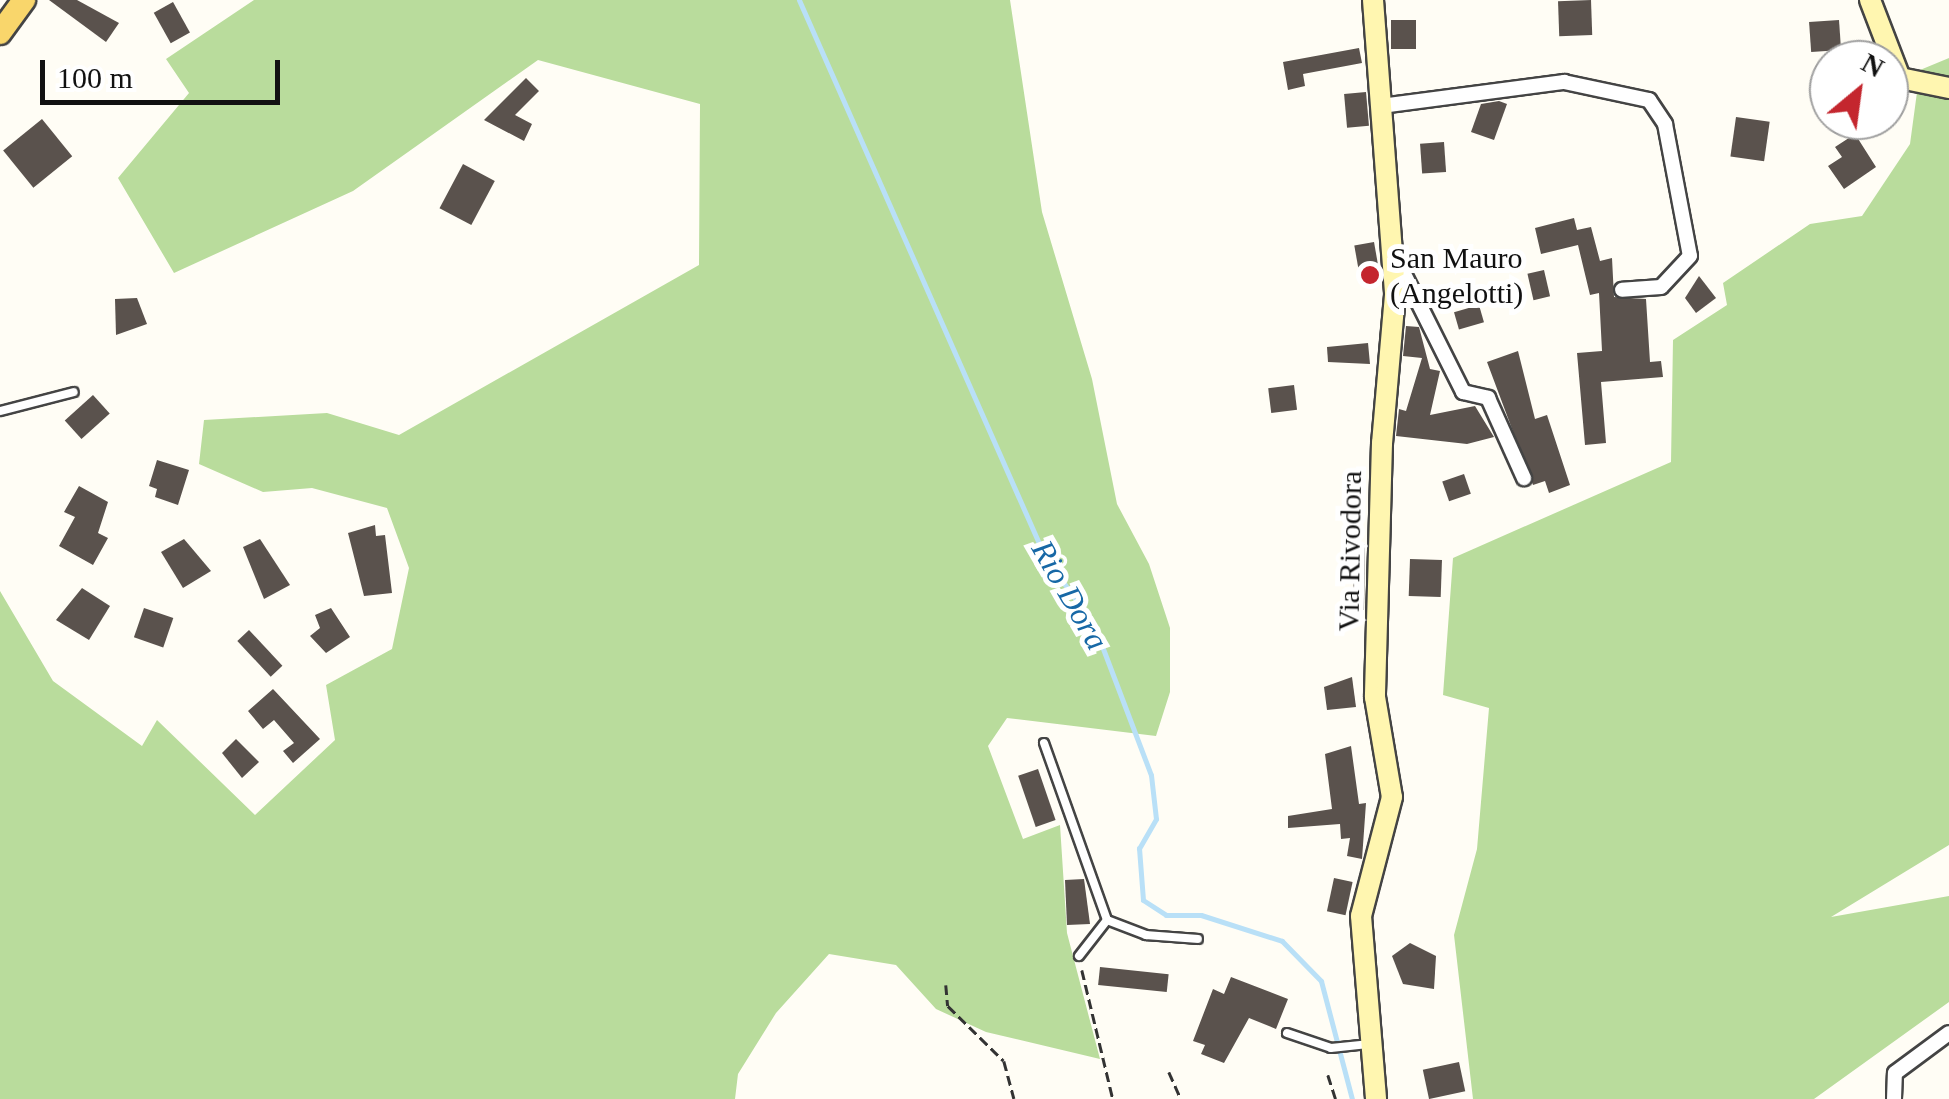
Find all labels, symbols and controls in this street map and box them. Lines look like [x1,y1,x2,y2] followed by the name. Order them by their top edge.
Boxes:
[45,40,285,102] scale bar
[1809,40,1909,140] north arrow
[1856,47,1889,84] text: N
[57,61,133,94] text: 100 m
[1390,240,1523,310] place label: San Mauro (Angelotti)
[1359,264,1381,286] marker: San Mauro (Angelotti)
[1331,470,1369,632] street label: Via Rivodora
[1023,533,1117,657] water label: Rio Dora

